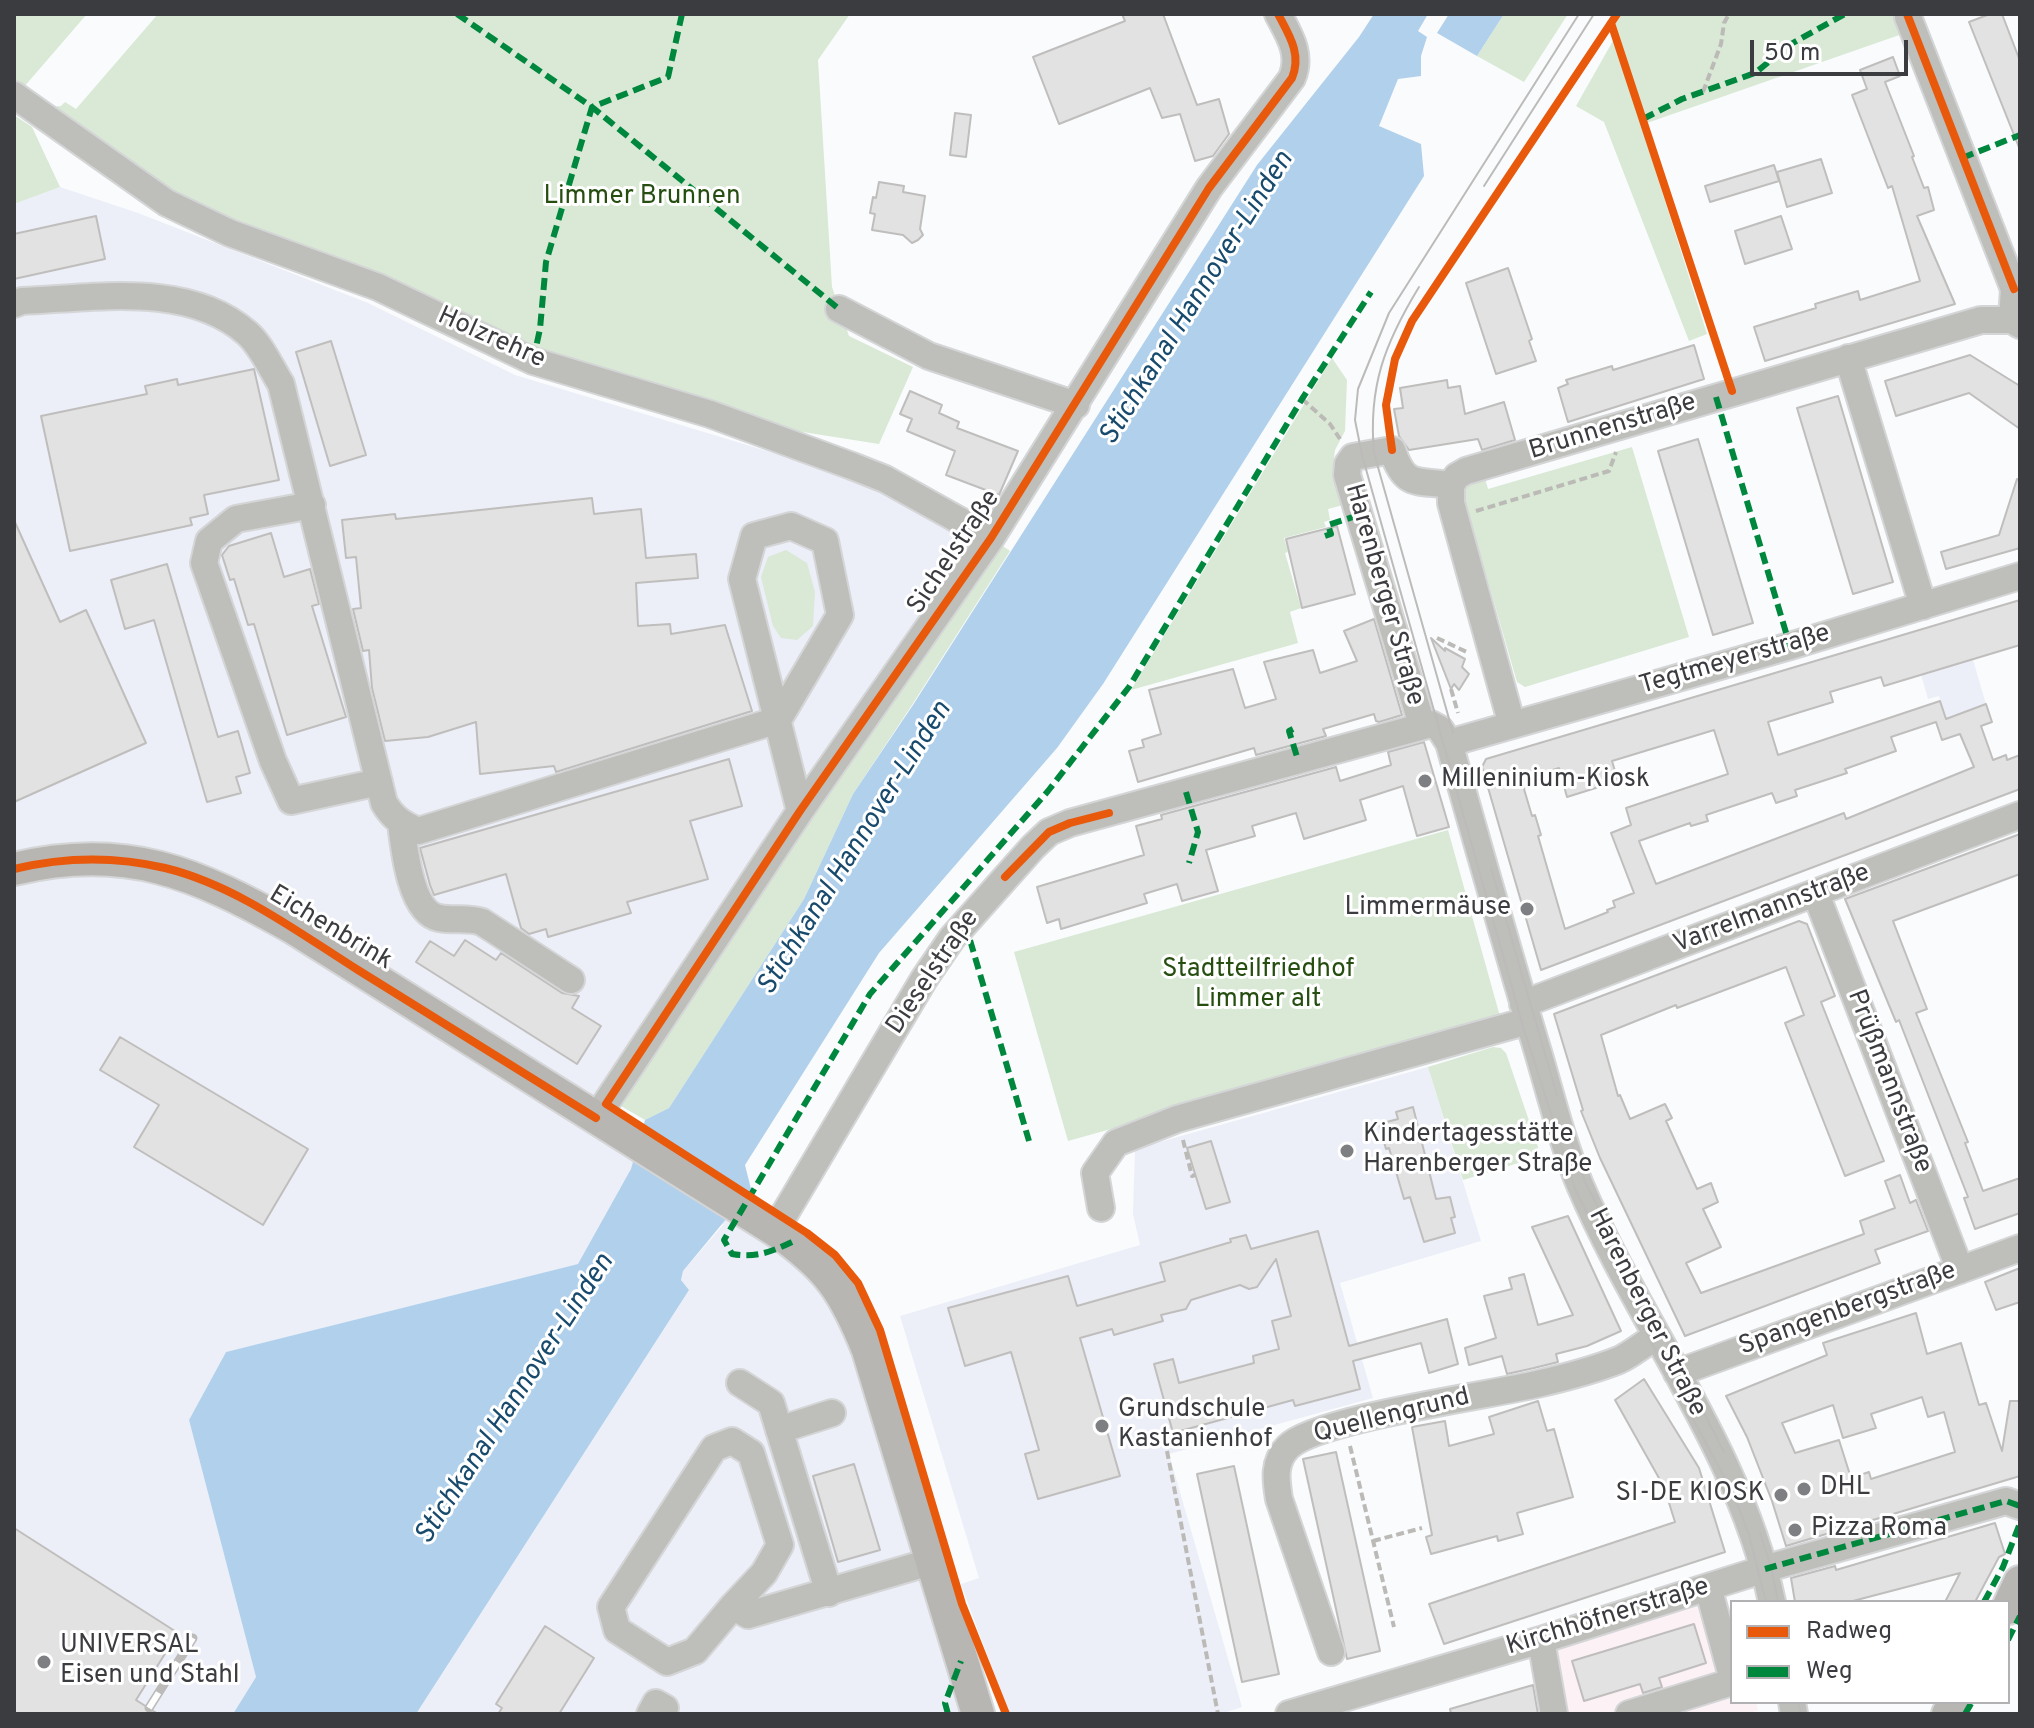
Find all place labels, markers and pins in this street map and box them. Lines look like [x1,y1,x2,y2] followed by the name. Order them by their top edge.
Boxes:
[1441,765,1650,797] place label: Milleninium-Kiosk
[1416,772,1434,790] marker: Milleninium-Kiosk
[1345,893,1511,925] place label: Limmermäuse
[1518,900,1536,918] marker: Limmermäuse
[1363,1120,1592,1182] place label: Kindertagesstätte Harenberger Straße
[1338,1142,1356,1160] marker: Kindertagesstätte Harenberger Straße
[1118,1395,1272,1456] place label: Grundschule Kastanienhof
[1093,1417,1111,1435] marker: Grundschule Kastanienhof
[1820,1473,1870,1505] place label: DHL
[1615,1479,1765,1511] place label: SI-DE KIOSK
[1795,1480,1813,1498] marker: DHL
[1772,1486,1790,1504] marker: SI-DE KIOSK
[1811,1514,1947,1546] place label: Pizza Roma
[1786,1521,1804,1539] marker: Pizza Roma
[60,1631,240,1692] place label: UNIVERSAL Eisen und Stahl
[35,1653,53,1671] marker: UNIVERSAL Eisen und Stahl

